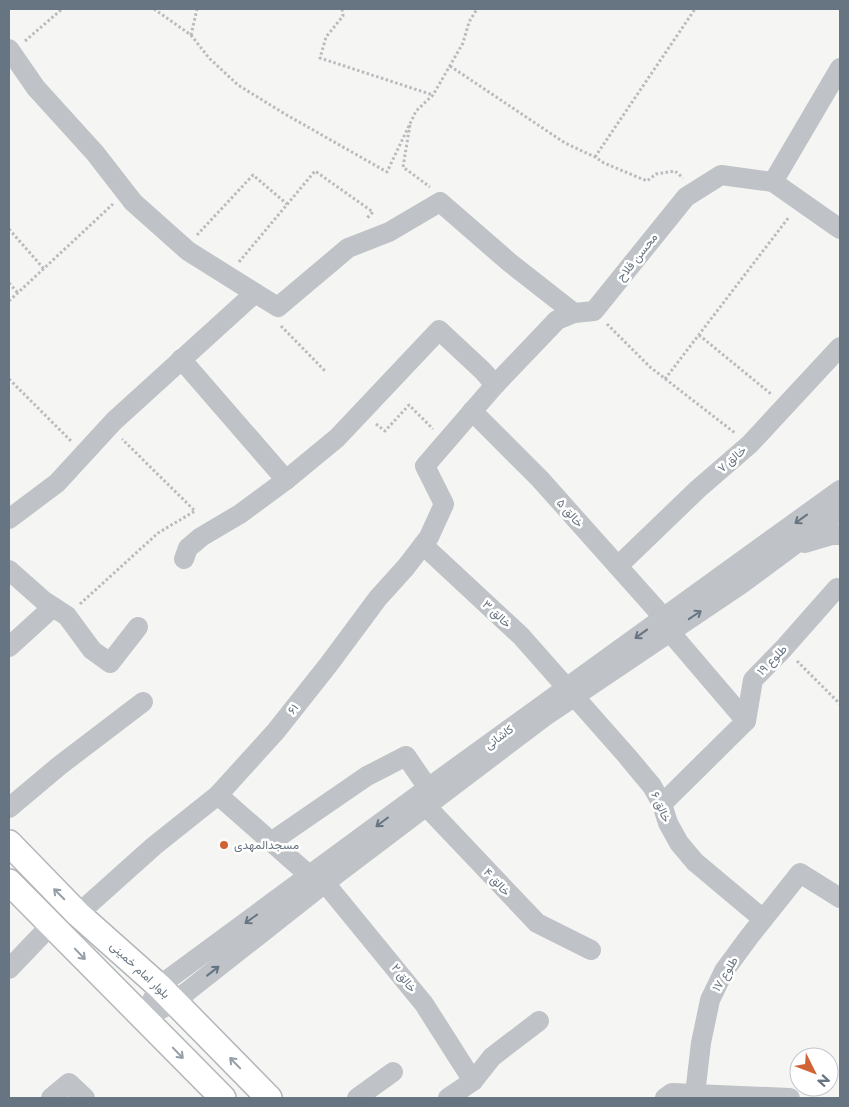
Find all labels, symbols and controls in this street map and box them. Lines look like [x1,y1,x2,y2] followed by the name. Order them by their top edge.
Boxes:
[613,230,662,285] street label: محسن فلاح
[714,442,750,476] street label: خالق ۷
[553,495,587,531] street label: خالق ۵
[794,514,808,524] one-way arrow
[479,597,515,631] street label: خالق ۳
[688,610,702,620] one-way arrow
[634,629,648,640] one-way arrow
[753,641,791,679] street label: طلوع ۱۹
[284,700,301,717] street label: ۶۱
[481,721,517,753] street label: کاشانی
[647,789,675,825] street label: خالق ۶
[376,817,389,828] one-way arrow
[234,837,299,853] place label: مسجدالمهدی
[218,839,230,851] marker: مسجدالمهدی
[480,865,514,899] street label: خالق ۴
[53,888,65,900] one-way arrow
[244,914,258,924] one-way arrow
[107,938,173,1002] street label: بلوار امام خمینی
[74,948,86,960] one-way arrow
[708,953,743,995] street label: طلوع ۱۷
[388,960,420,996] street label: خالق ۲
[206,966,219,977] one-way arrow
[172,1047,184,1059] one-way arrow
[789,1047,839,1097] north arrow
[229,1058,241,1070] one-way arrow
[813,1070,834,1091] text: N

